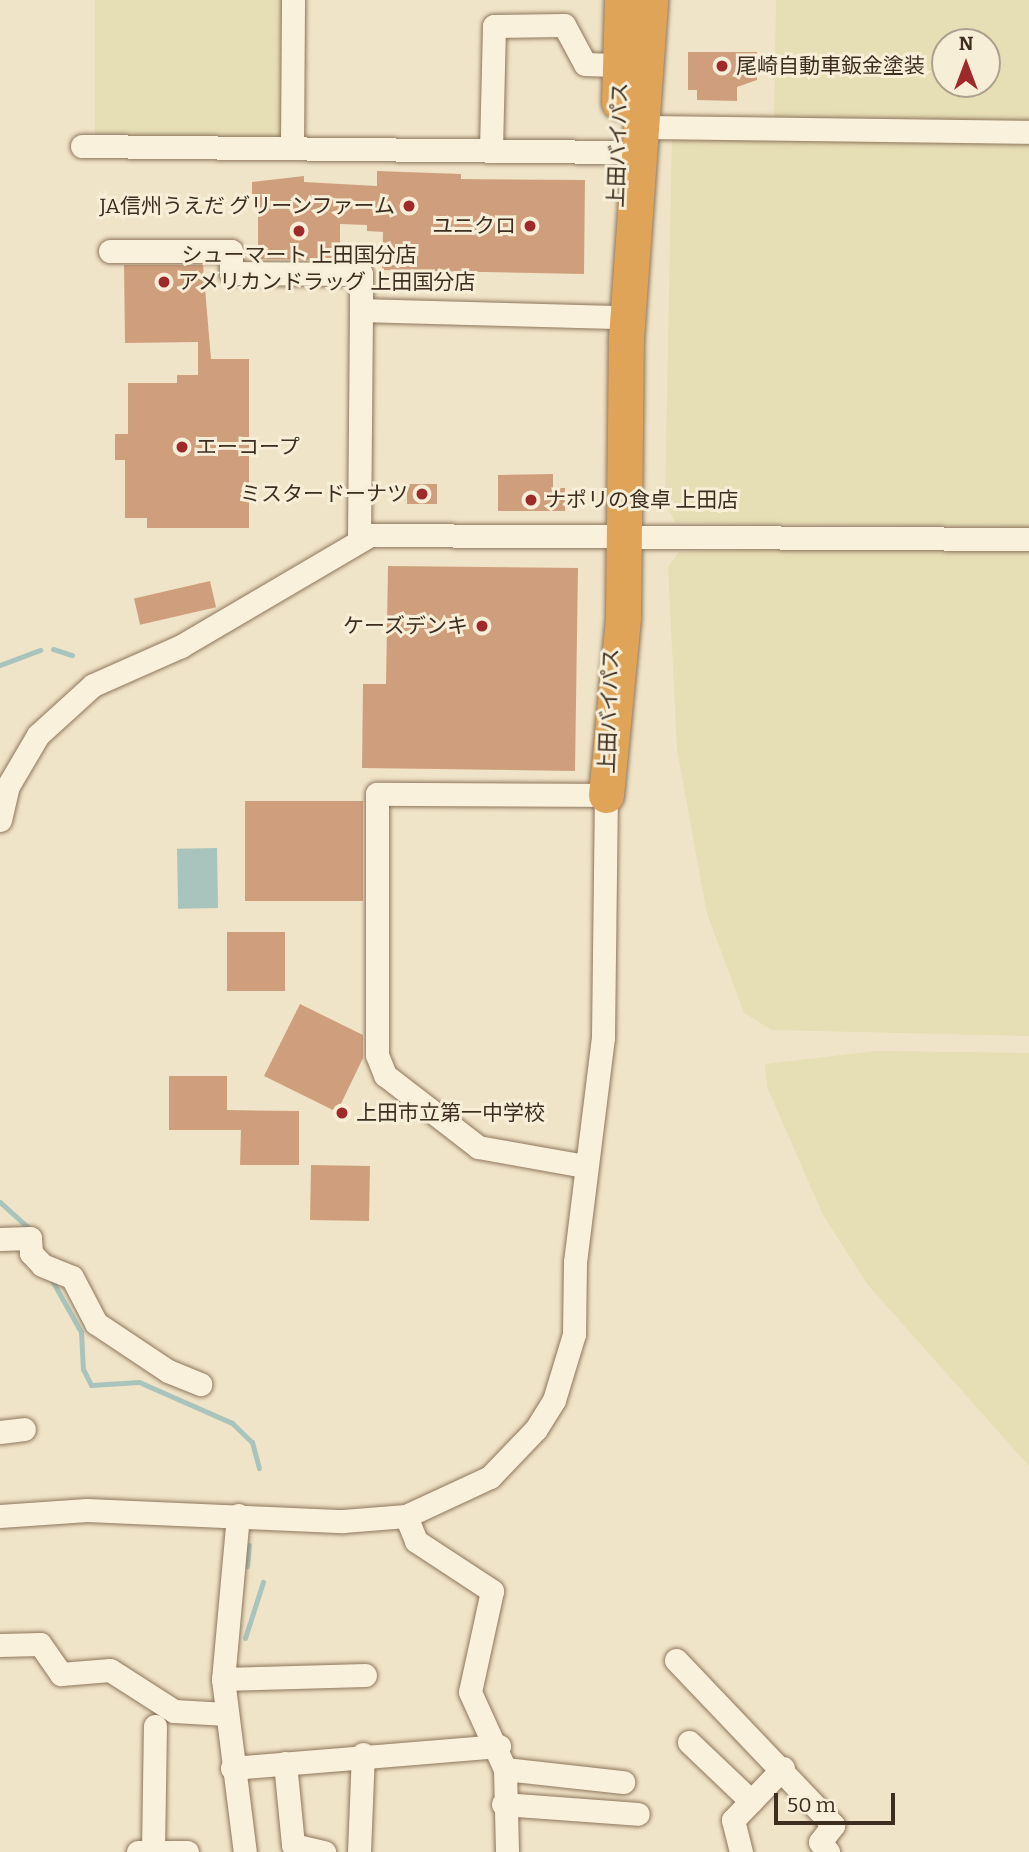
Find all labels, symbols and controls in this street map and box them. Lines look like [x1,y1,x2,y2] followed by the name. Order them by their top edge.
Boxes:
[931,28,1001,98] north arrow
[959,32,973,55] text: N
[736,53,925,79] place label: 尾崎自動車鈑金塗装
[714,58,730,74] marker: 尾崎自動車鈑金塗装
[603,82,633,208] street label: 上田バイパス
[97,193,395,219] place label: JA信州うえだ グリーンファーム
[401,198,417,214] marker: JA信州うえだ グリーンファーム
[432,213,516,239] place label: ユニクロ
[522,218,538,234] marker: ユニクロ
[291,223,307,239] marker: シューマート 上田国分店
[181,242,417,268] place label: シューマート 上田国分店
[178,269,476,295] place label: アメリカンドラッグ 上田国分店
[156,274,172,290] marker: アメリカンドラッグ 上田国分店
[196,434,301,460] place label: エーコープ
[174,439,190,455] marker: エーコープ
[240,481,408,507] place label: ミスタードーナツ
[414,486,430,502] marker: ミスタードーナツ
[545,487,738,513] place label: ナポリの食卓 上田店
[523,492,539,508] marker: ナポリの食卓 上田店
[342,613,468,639] place label: ケーズデンキ
[474,618,490,634] marker: ケーズデンキ
[594,648,624,774] street label: 上田バイパス
[356,1100,545,1126] place label: 上田市立第一中学校
[334,1105,350,1121] marker: 上田市立第一中学校
[777,1778,898,1822] scale bar
[787,1792,836,1818] text: 50 m

